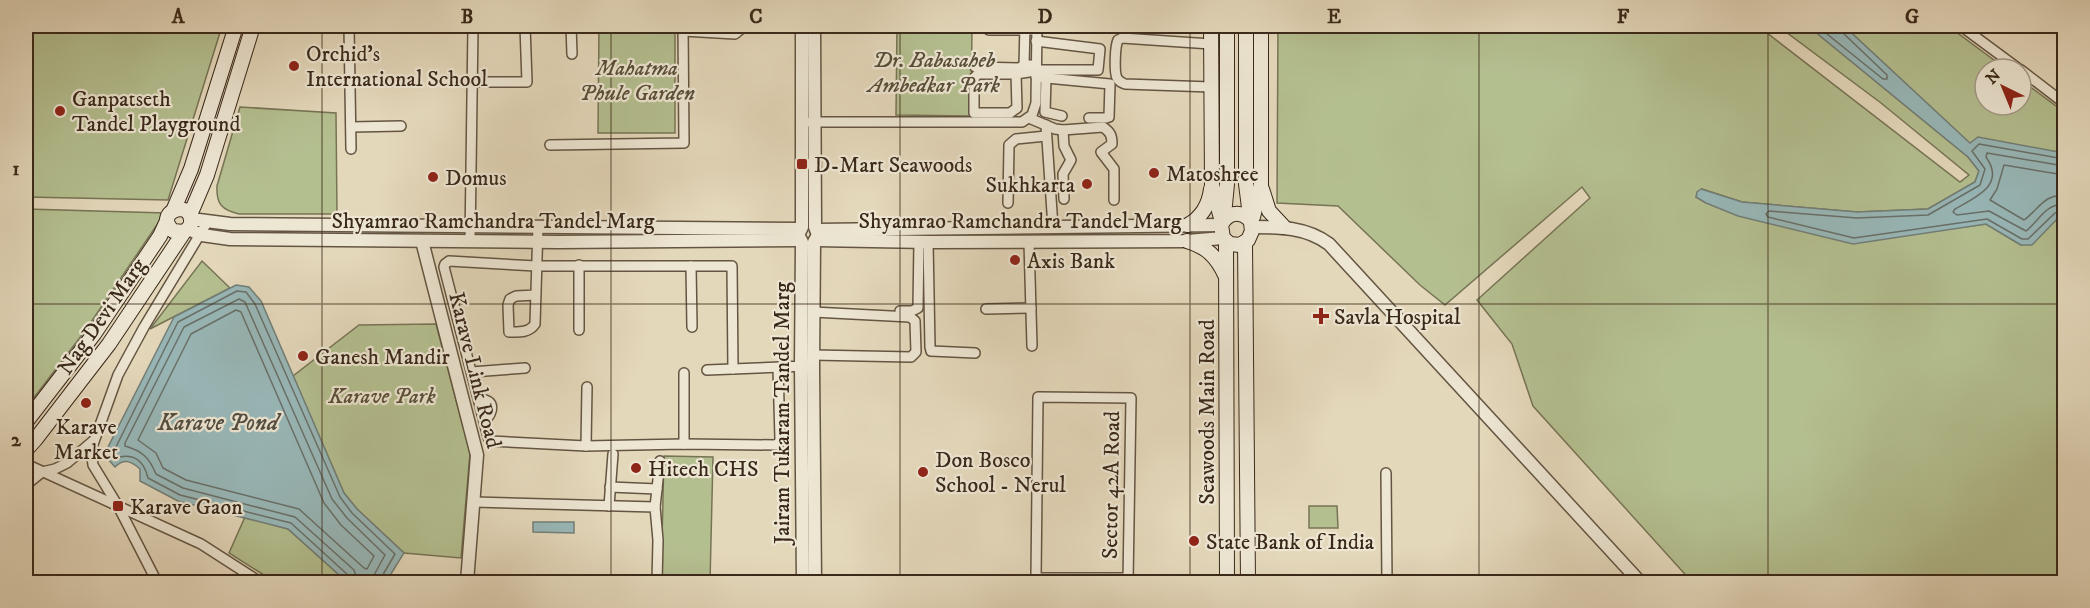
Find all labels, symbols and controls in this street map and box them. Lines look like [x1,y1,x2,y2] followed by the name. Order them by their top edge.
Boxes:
[171,5,186,30] text: A
[461,5,473,30] text: B
[749,5,763,30] text: C
[1038,5,1053,30] text: D
[1327,5,1341,30] text: E
[1617,5,1630,30] text: F
[1905,5,1919,30] text: G
[306,41,488,93] place label: Orchid's International School
[865,47,1001,99] park label: Dr. Babasaheb Ambedkar Park
[579,55,695,107] park label: Mahatma Phule Garden
[1973,57,2033,117] north arrow
[287,59,301,73] marker: Orchid's International School
[1982,65,2005,89] text: N
[72,86,240,138] place label: Ganpatseth Tandel Playground
[53,104,67,118] marker: Ganpatseth Tandel Playground
[814,152,972,179] place label: D-Mart Seawoods
[12,157,20,182] text: 1
[795,157,809,171] marker: D-Mart Seawoods
[1166,161,1259,188] place label: Matoshree
[445,165,507,192] place label: Domus
[1147,166,1161,180] marker: Matoshree
[426,170,440,184] marker: Domus
[986,172,1076,199] place label: Sukhkarta
[1080,177,1094,191] marker: Sukhkarta
[332,208,655,235] street label: Shyamrao Ramchandra Tandel Marg
[859,208,1182,235] street label: Shyamrao Ramchandra Tandel Marg
[1027,248,1115,275] place label: Axis Bank
[52,253,153,380] street label: Nag Devi Marg
[1008,253,1022,267] marker: Axis Bank
[769,282,796,546] street label: Jairam Tukaram Tandel Marg
[442,290,507,451] street label: Karave Link Road
[1334,304,1461,331] place label: Savla Hospital
[1312,307,1330,325] marker: Savla Hospital
[1194,319,1221,505] street label: Seawoods Main Road
[315,344,450,371] place label: Ganesh Mandir
[296,349,310,363] marker: Ganesh Mandir
[327,383,436,410] park label: Karave Park
[79,396,93,410] marker: Karave Market
[157,408,282,438] water label: Karave Pond
[1097,411,1126,559] street label: Sector 42A Road
[54,414,118,466] place label: Karave Market
[11,428,22,453] text: 2
[935,447,1066,499] place label: Don Bosco School - Nerul
[648,456,759,483] place label: Hitech CHS
[629,461,643,475] marker: Hitech CHS
[916,465,930,479] marker: Don Bosco School - Nerul
[130,494,243,521] place label: Karave Gaon
[111,499,125,513] marker: Karave Gaon
[1206,529,1375,556] place label: State Bank of India
[1187,534,1201,548] marker: State Bank of India

